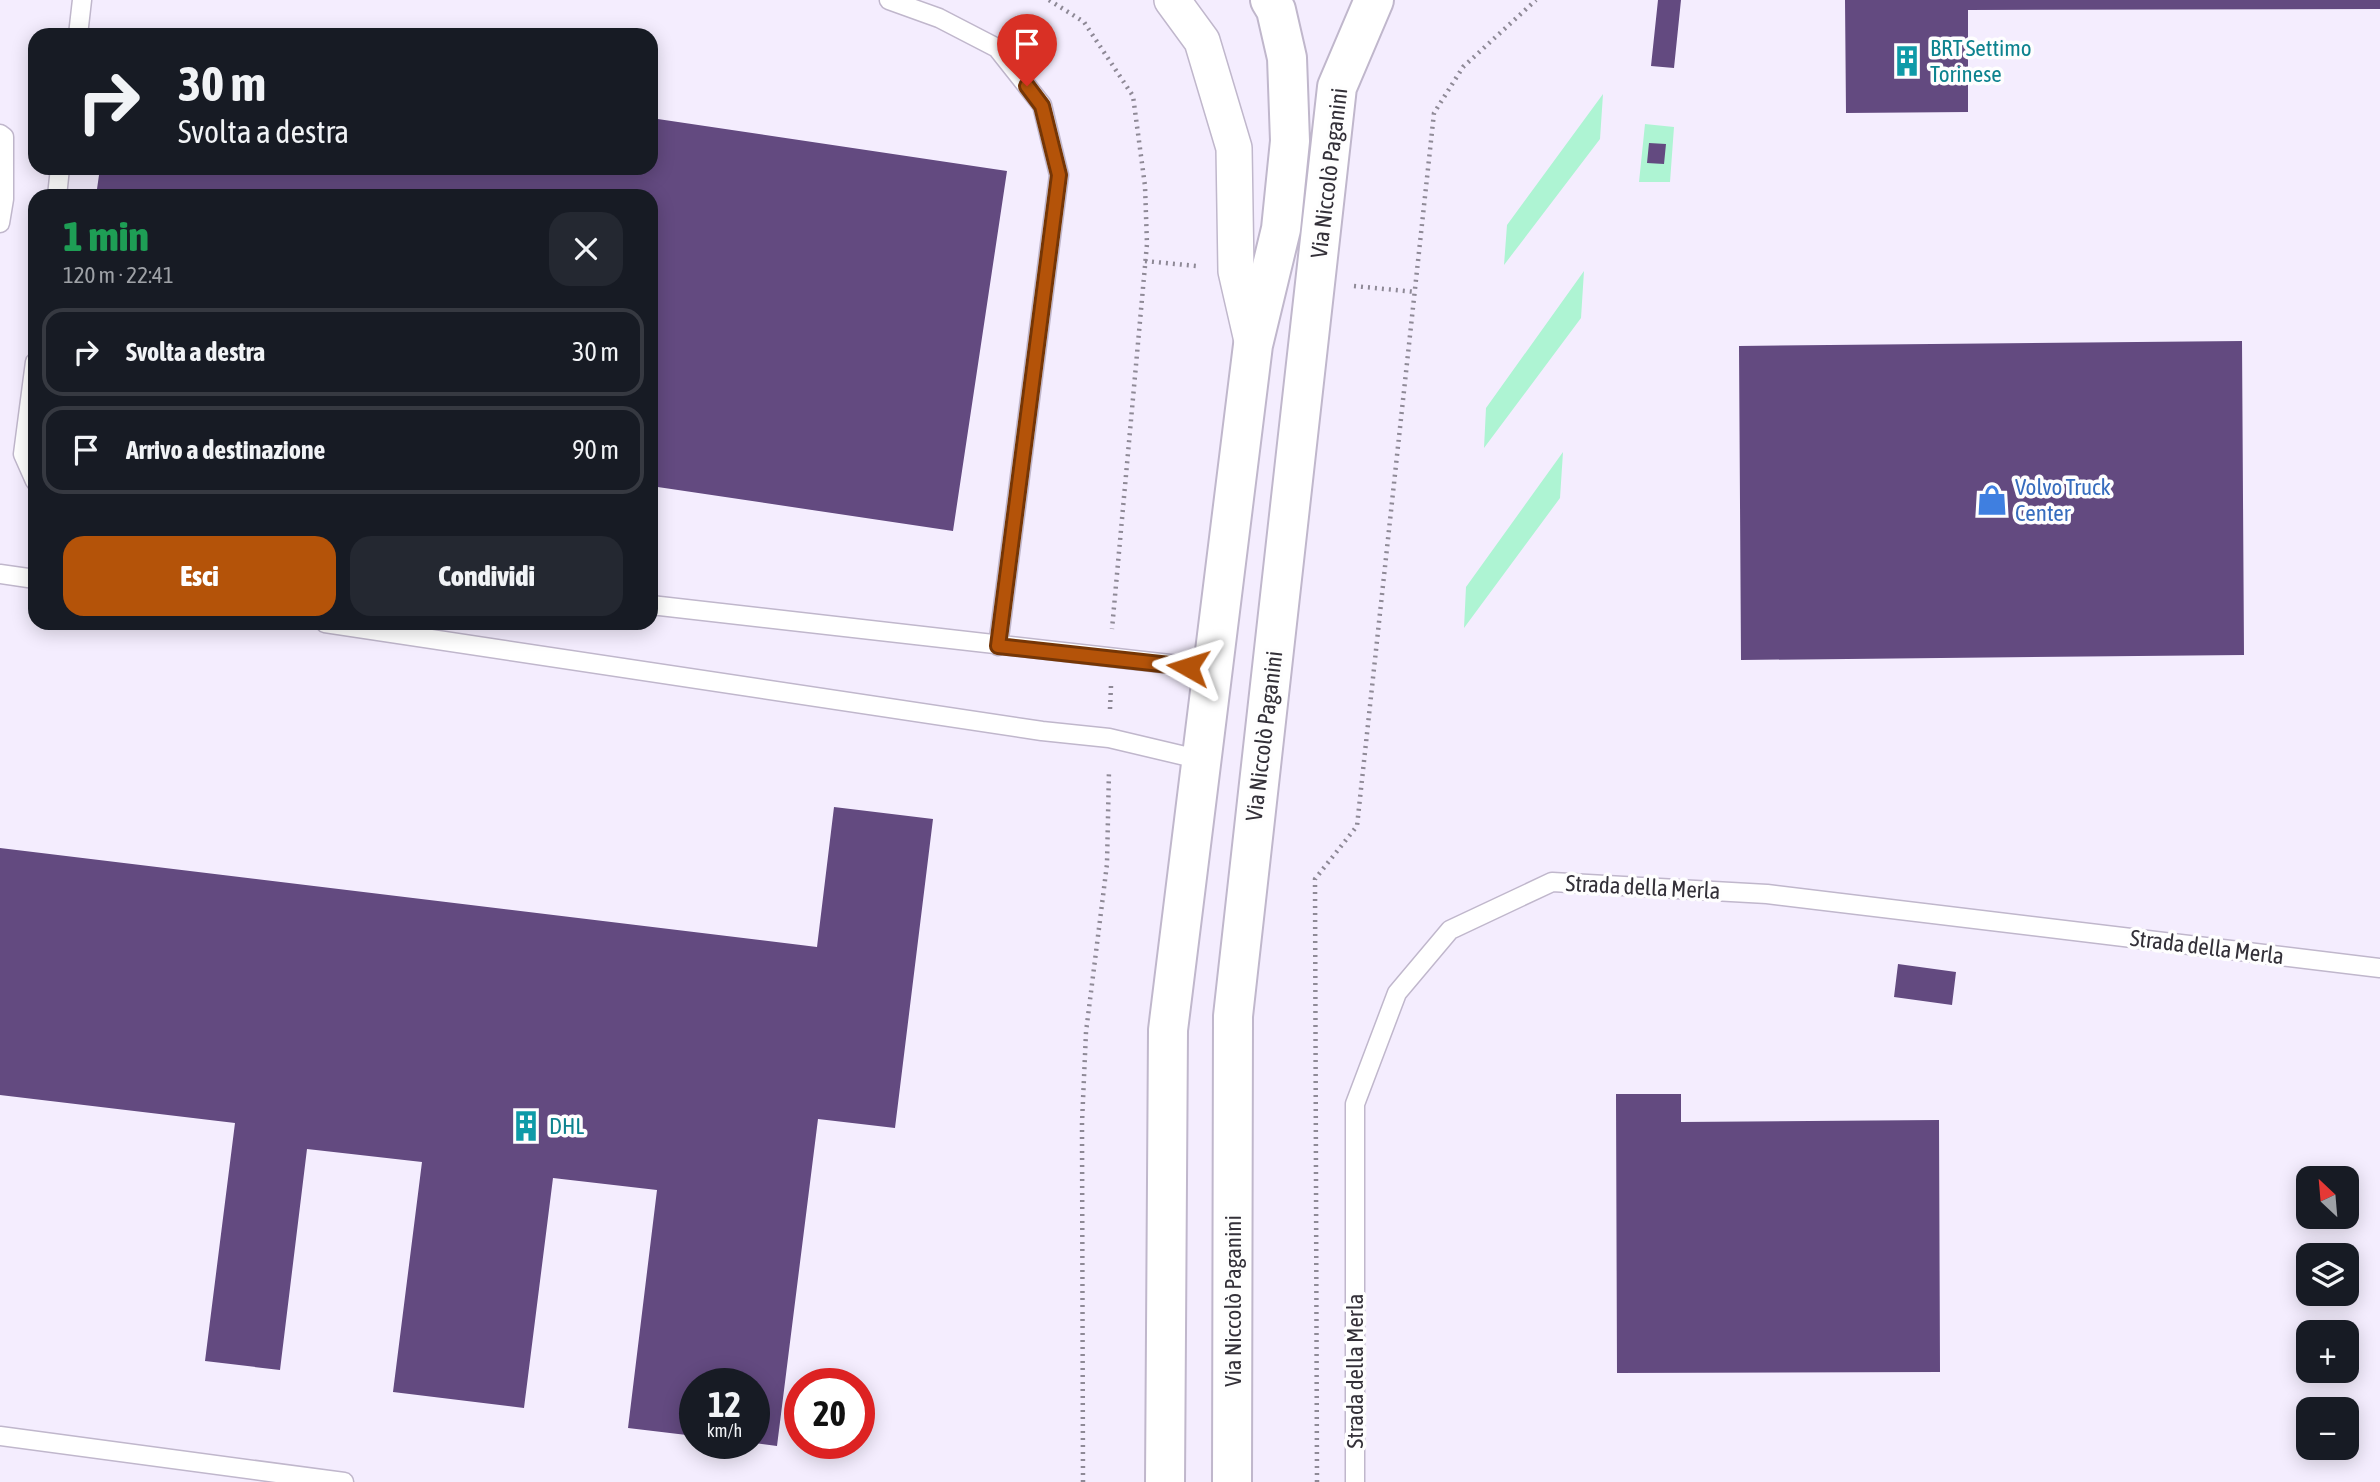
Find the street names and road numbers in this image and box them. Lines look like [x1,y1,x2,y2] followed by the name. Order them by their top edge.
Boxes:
[1306,86,1352,260] street label: Via Niccolò Paganini
[1241,649,1287,823] street label: Via Niccolò Paganini
[1565,870,1721,904] street label: Strada della Merla
[2129,925,2285,969] street label: Strada della Merla
[1220,1215,1246,1387] street label: Via Niccolò Paganini
[1342,1294,1368,1448] street label: Strada della Merla

